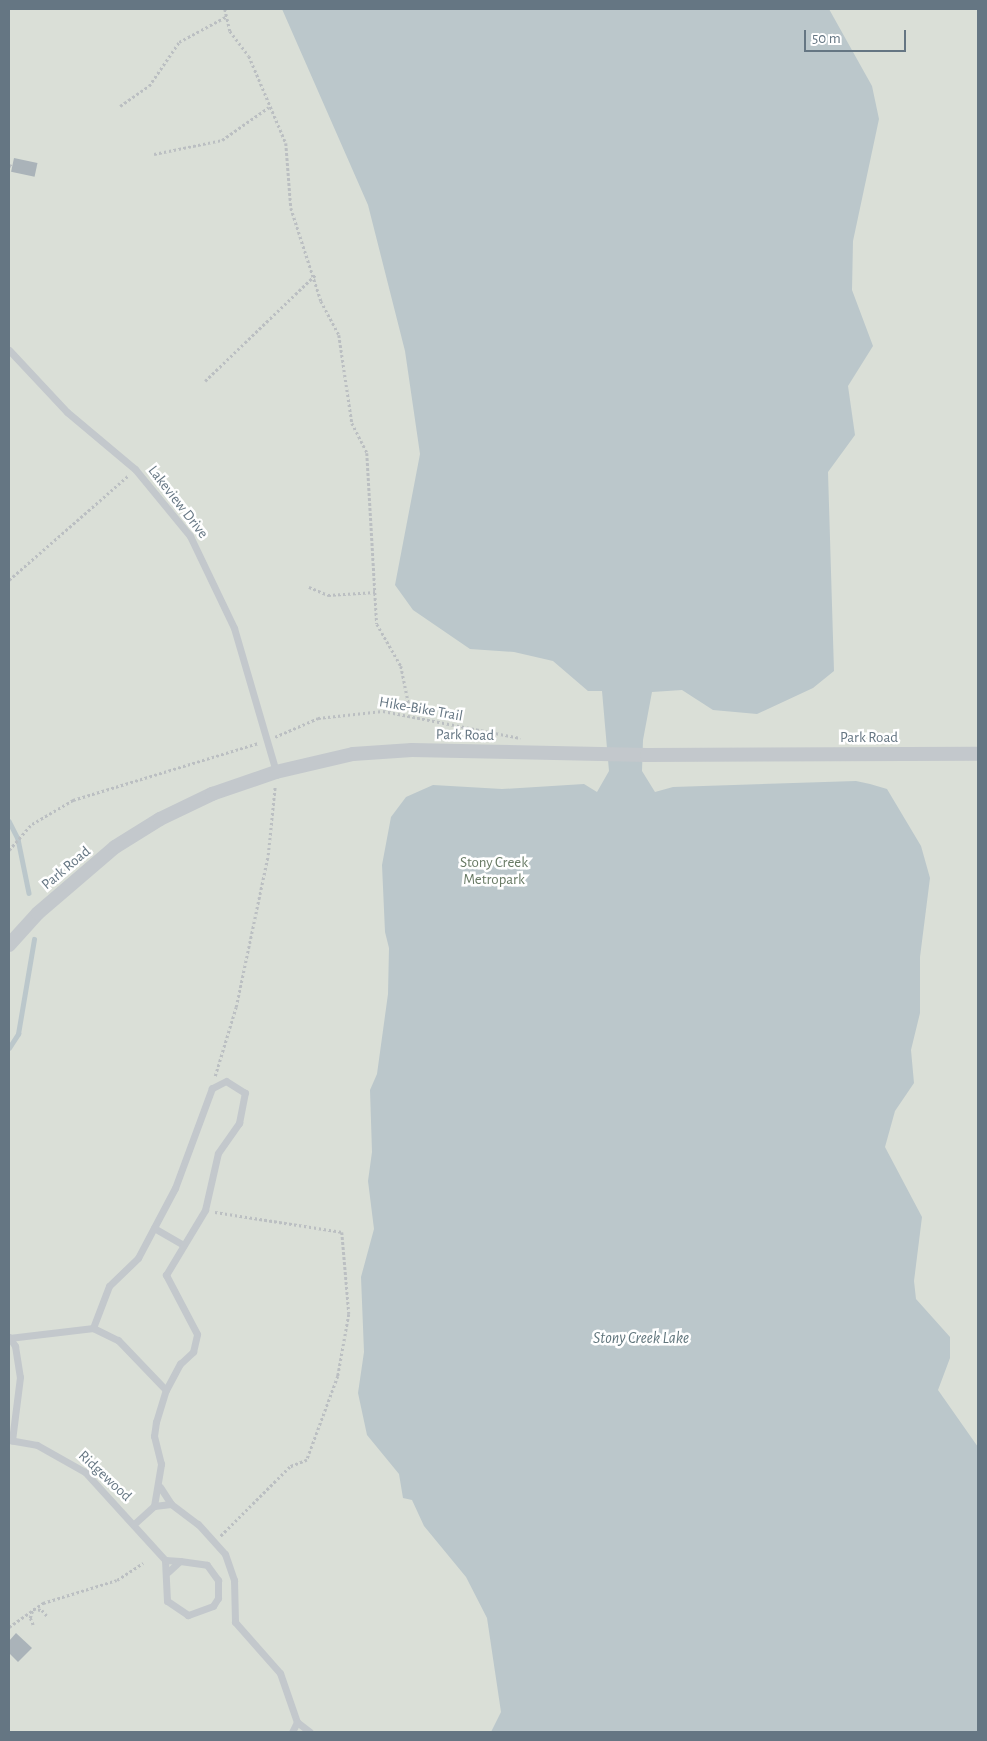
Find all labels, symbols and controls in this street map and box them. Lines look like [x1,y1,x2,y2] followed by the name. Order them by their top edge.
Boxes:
[807,20,910,52] scale bar
[812,31,841,46] text: 50 m
[144,462,212,542] street label: Lakeview Drive
[378,693,464,725] street label: Hike-Bike Trail
[436,725,494,745] street label: Park Road
[840,729,898,747] street label: Park Road
[38,842,94,894] street label: Park Road
[460,853,528,888] park label: Stony Creek Metropark
[593,1328,689,1348] water label: Stony Creek Lake
[75,1447,135,1505] street label: Ridgewood

